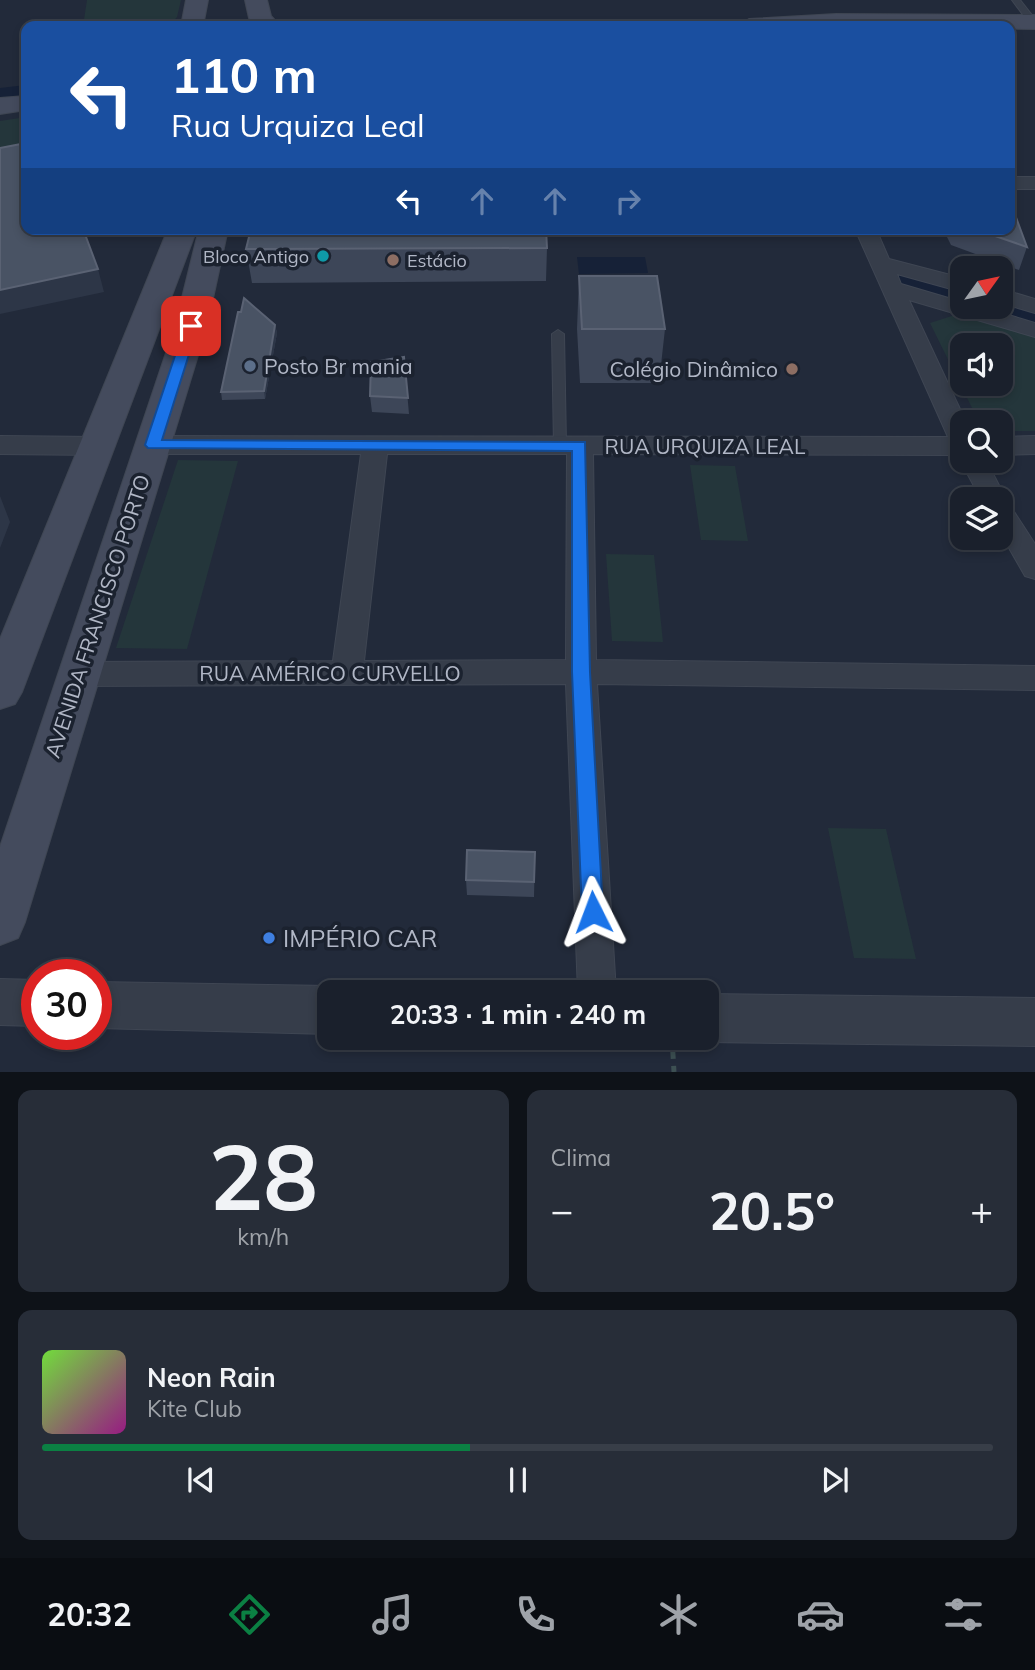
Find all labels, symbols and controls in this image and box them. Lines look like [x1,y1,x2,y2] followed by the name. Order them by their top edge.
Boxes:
[171,44,317,105] text: 110 m
[56,49,147,140] icon: left
[171,105,425,145] text: Rua Urquiza Leal
[390,182,428,220] icon: left
[463,182,501,220] icon: ahead
[536,182,574,220] icon: ahead
[609,182,647,220] icon: right
[203,245,309,268] place label: Bloco Antigo
[315,248,331,264] marker: Bloco Antigo
[407,249,467,272] place label: Estácio
[385,252,401,268] marker: Estácio
[950,256,1013,318] north arrow
[950,256,1013,550] map controls
[161,296,221,356] pin
[172,307,210,345] icon: arrive
[950,333,1013,396] button: sound
[264,353,413,379] place label: Posto Br mania
[610,356,778,382] place label: Colégio Dinâmico
[242,358,258,374] marker: Posto Br mania
[784,361,800,377] marker: Colégio Dinâmico
[950,410,1013,473] button: search
[604,433,806,459] street label: RUA URQUIZA LEAL
[39,471,155,761] street label: AVENIDA FRANCISCO PORTO
[950,487,1013,550] button: layers
[199,660,461,686] street label: RUA AMÉRICO CURVELLO
[556,875,630,949] position arrow
[283,923,437,953] place label: IMPÉRIO CAR
[261,930,277,946] marker: IMPÉRIO CAR
[21,959,112,1050] speed limit sign: 30
[390,998,646,1031] text: 20:33 · 1 min · 240 m
[209,1119,318,1233] text: 28
[551,1143,611,1172] text: Clima
[709,1178,835,1243] text: 20.5°
[551,1186,573,1234] text: −
[970,1186,993,1234] text: +
[237,1222,289,1251] text: km/h
[147,1361,276,1394] text: Neon Rain
[147,1394,242,1423] text: Kite Club
[182,1461,220,1499] icon: previous
[499,1461,537,1499] icon: pause
[816,1461,854,1499] icon: next
[225,1590,274,1639] icon: directions
[368,1590,417,1639] icon: music
[511,1590,560,1639] icon: phone
[654,1590,703,1639] icon: climate
[796,1590,845,1639] icon: car
[939,1590,988,1639] icon: filters
[47,1594,132,1634] text: 20:32

